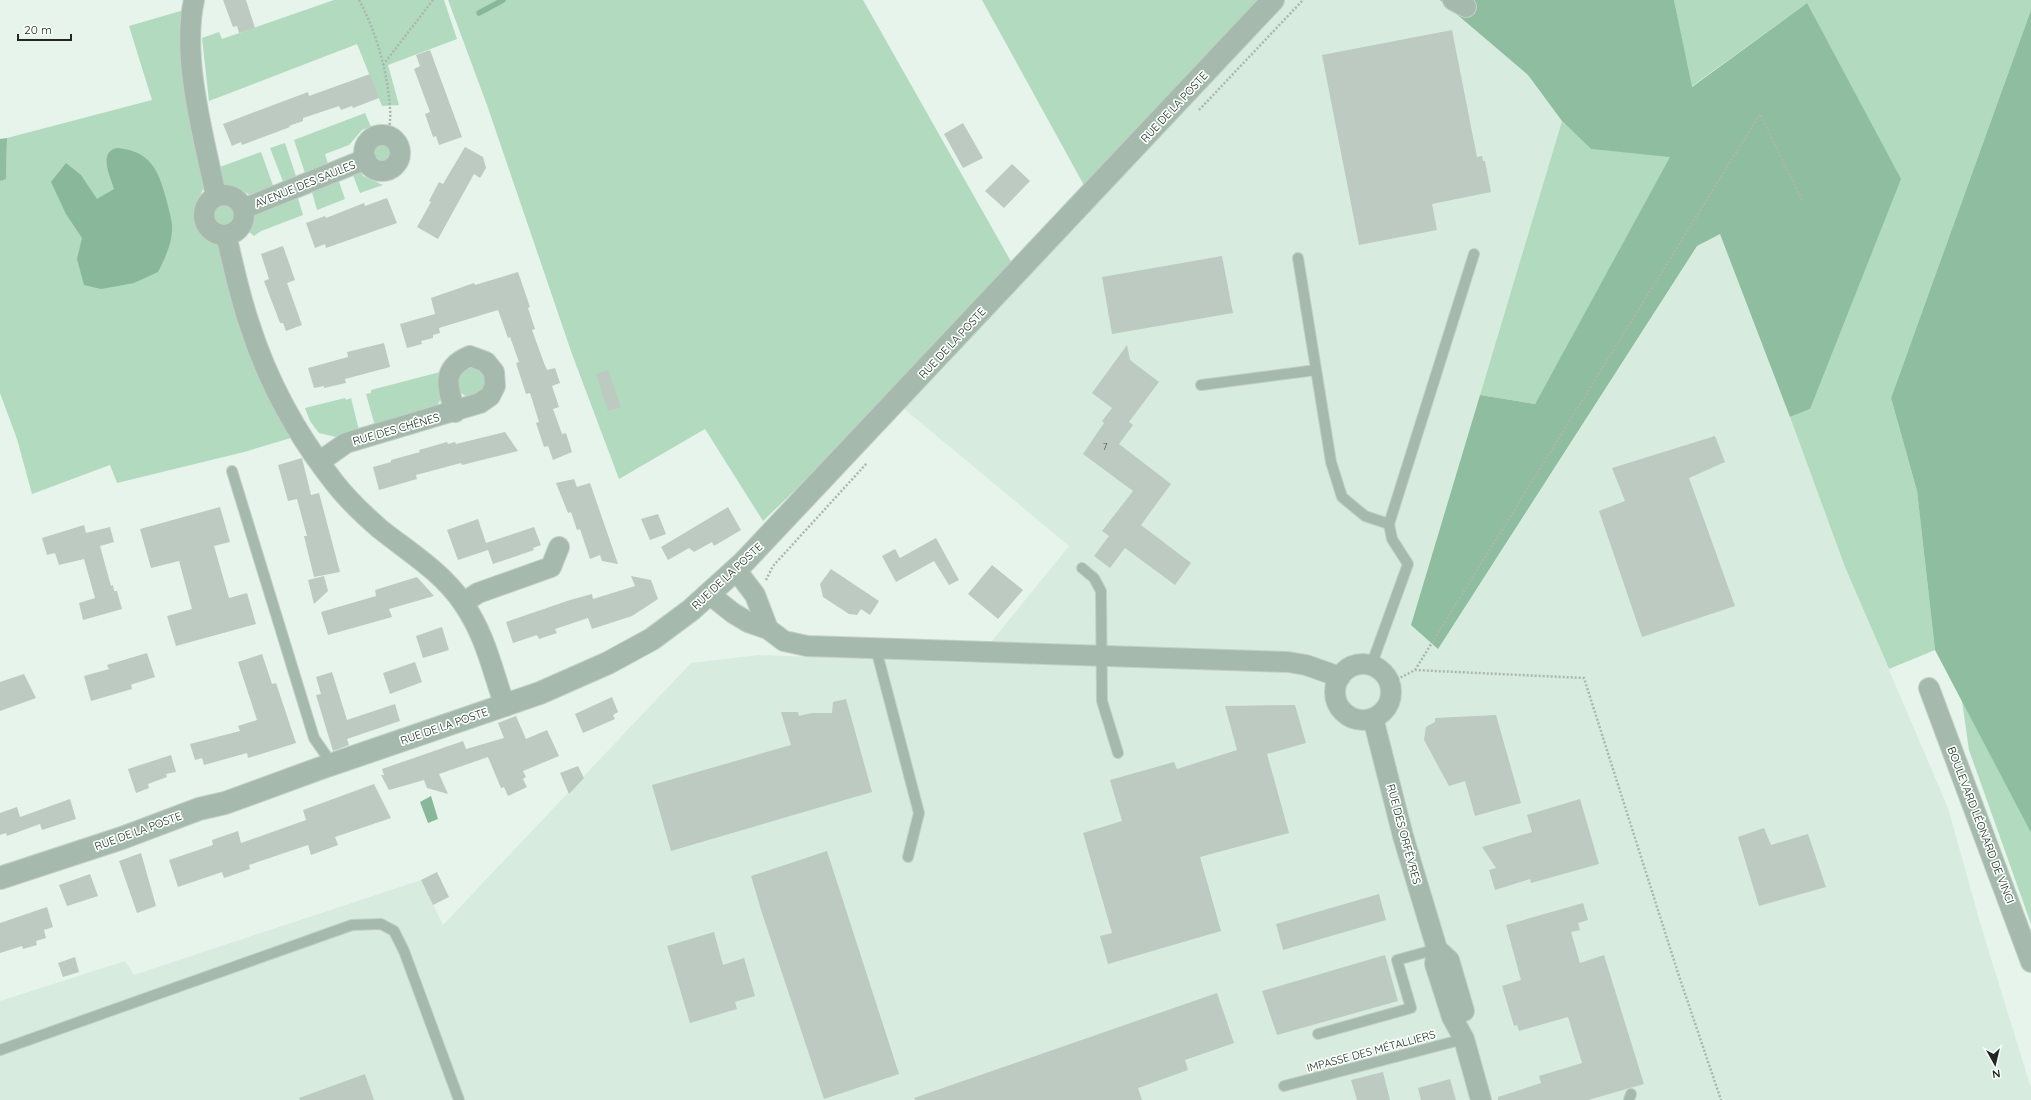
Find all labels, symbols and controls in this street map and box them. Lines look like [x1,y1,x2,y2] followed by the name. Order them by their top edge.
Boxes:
[18,16,71,42] scale bar
[24,22,52,37] text: 20 m
[1138,69,1210,145] street label: RUE DE LA POSTE
[253,157,357,211] street label: AVENUE DES SAULES
[916,305,988,381] street label: RUE DE LA POSTE
[351,410,441,448] street label: RUE DES CHÊNES
[1103,441,1108,452] house number: 7
[689,540,765,612] street label: RUE DE LA POSTE
[398,704,490,748] street label: RUE DE LA POSTE
[1945,745,2017,905] street label: BOULEVARD LÉONARD DE VINCI
[1384,782,1424,886] street label: RUE DES ORFÈVRES
[93,809,183,853] street label: RUE DE LA POSTE
[1305,1027,1437,1075] street label: IMPASSE DES MÉTALLIERS
[1975,1044,2015,1084] north arrow
[1991,1066,2001,1081] text: N

